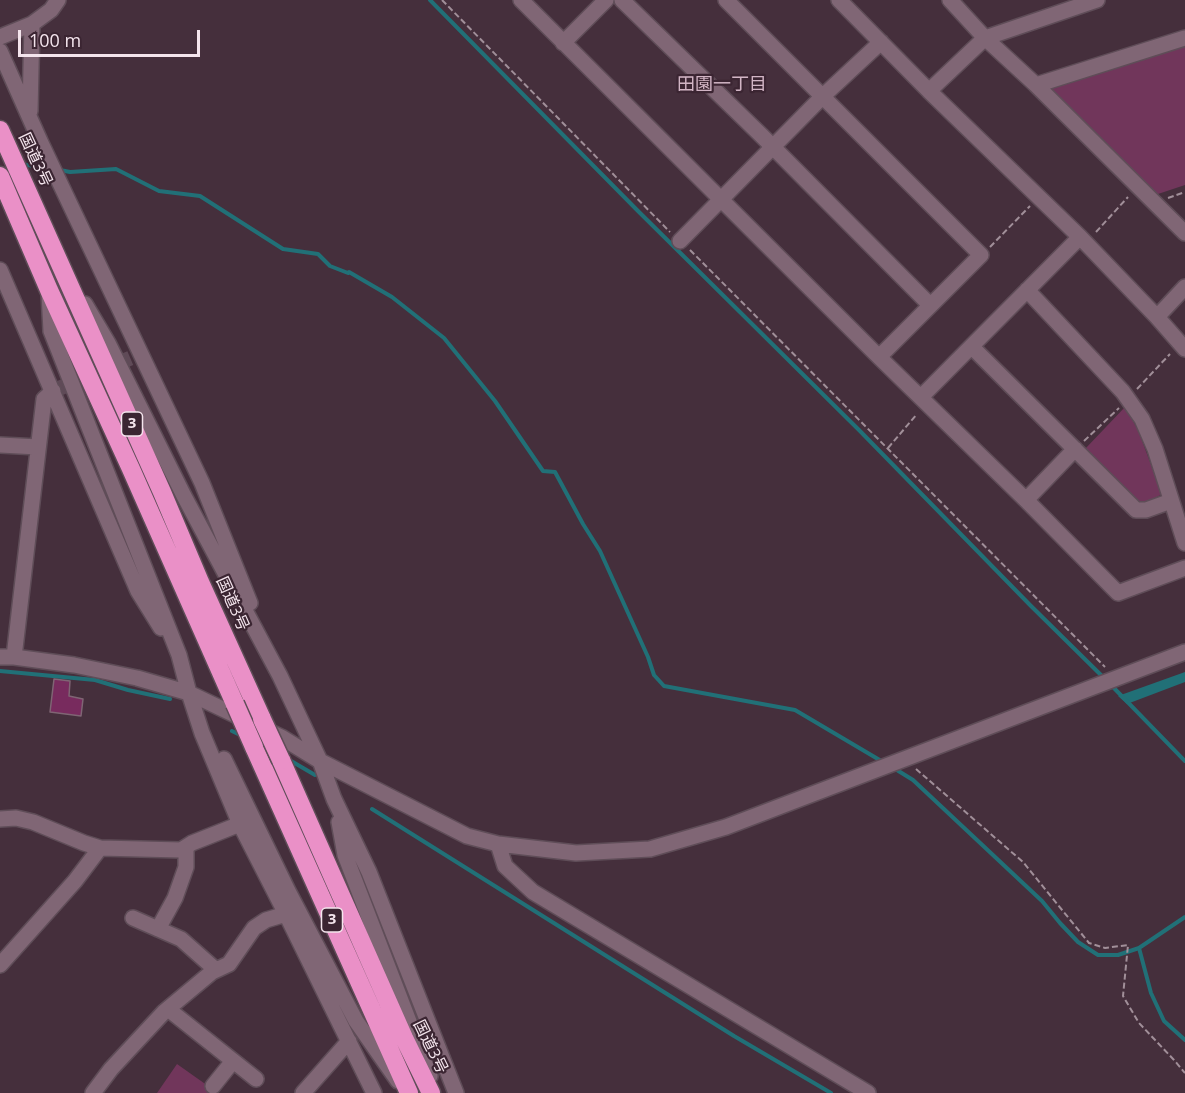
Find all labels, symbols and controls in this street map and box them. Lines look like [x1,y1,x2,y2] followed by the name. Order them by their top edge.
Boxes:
[21,18,202,56] scale bar
[29,28,81,52] text: 100 m
[677,74,767,96] district label: 田園一丁目
[14,130,56,190] street label: 国道3号
[122,412,142,436] road number: 3
[212,574,252,634] street label: 国道3号
[322,908,342,932] road number: 3
[409,1017,451,1077] street label: 国道3号

